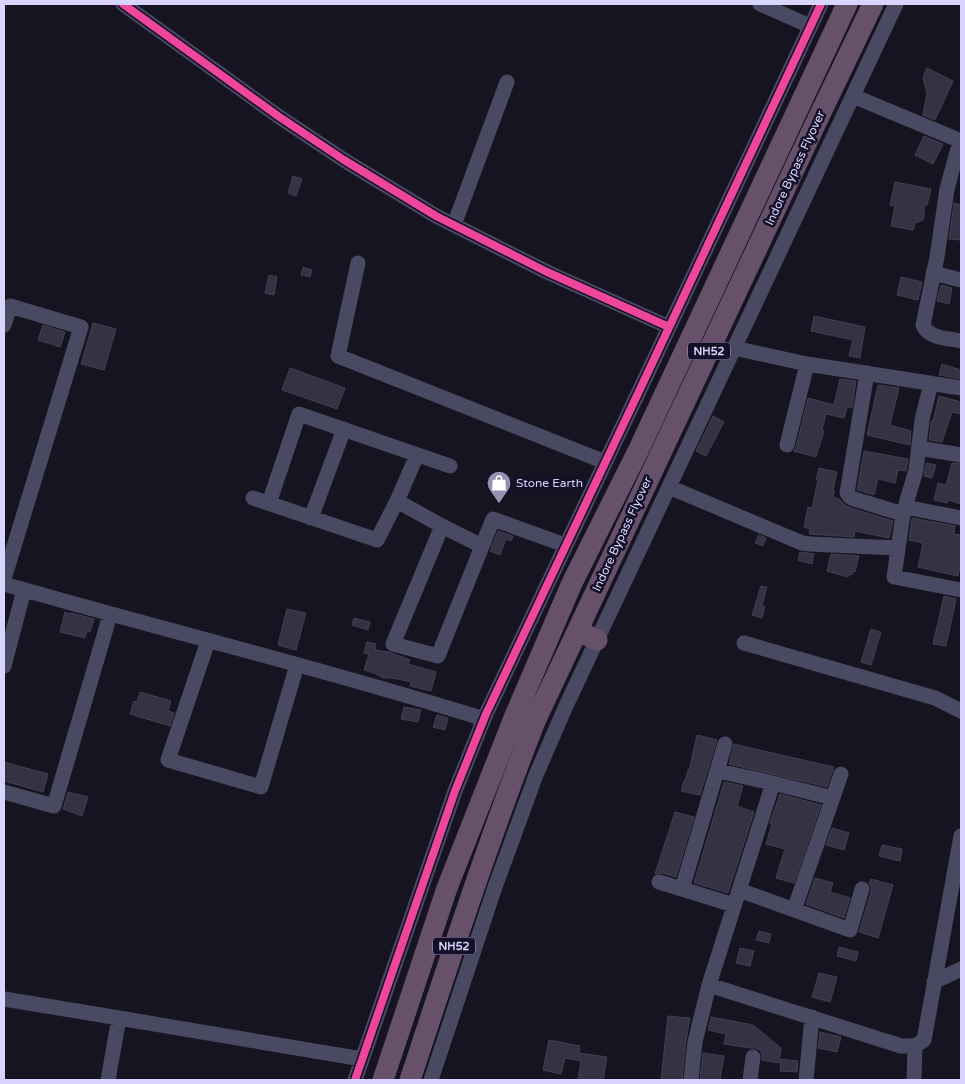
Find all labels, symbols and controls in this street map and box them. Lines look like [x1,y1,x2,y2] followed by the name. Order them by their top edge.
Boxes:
[762,108,828,228] street label: Indore Bypass Flyover
[688,342,730,360] road number: NH52
[486,470,512,504] shop icon: Stone Earth
[589,474,655,594] street label: Indore Bypass Flyover
[516,476,583,490] place label: Stone Earth
[433,938,475,954] road number: NH52

